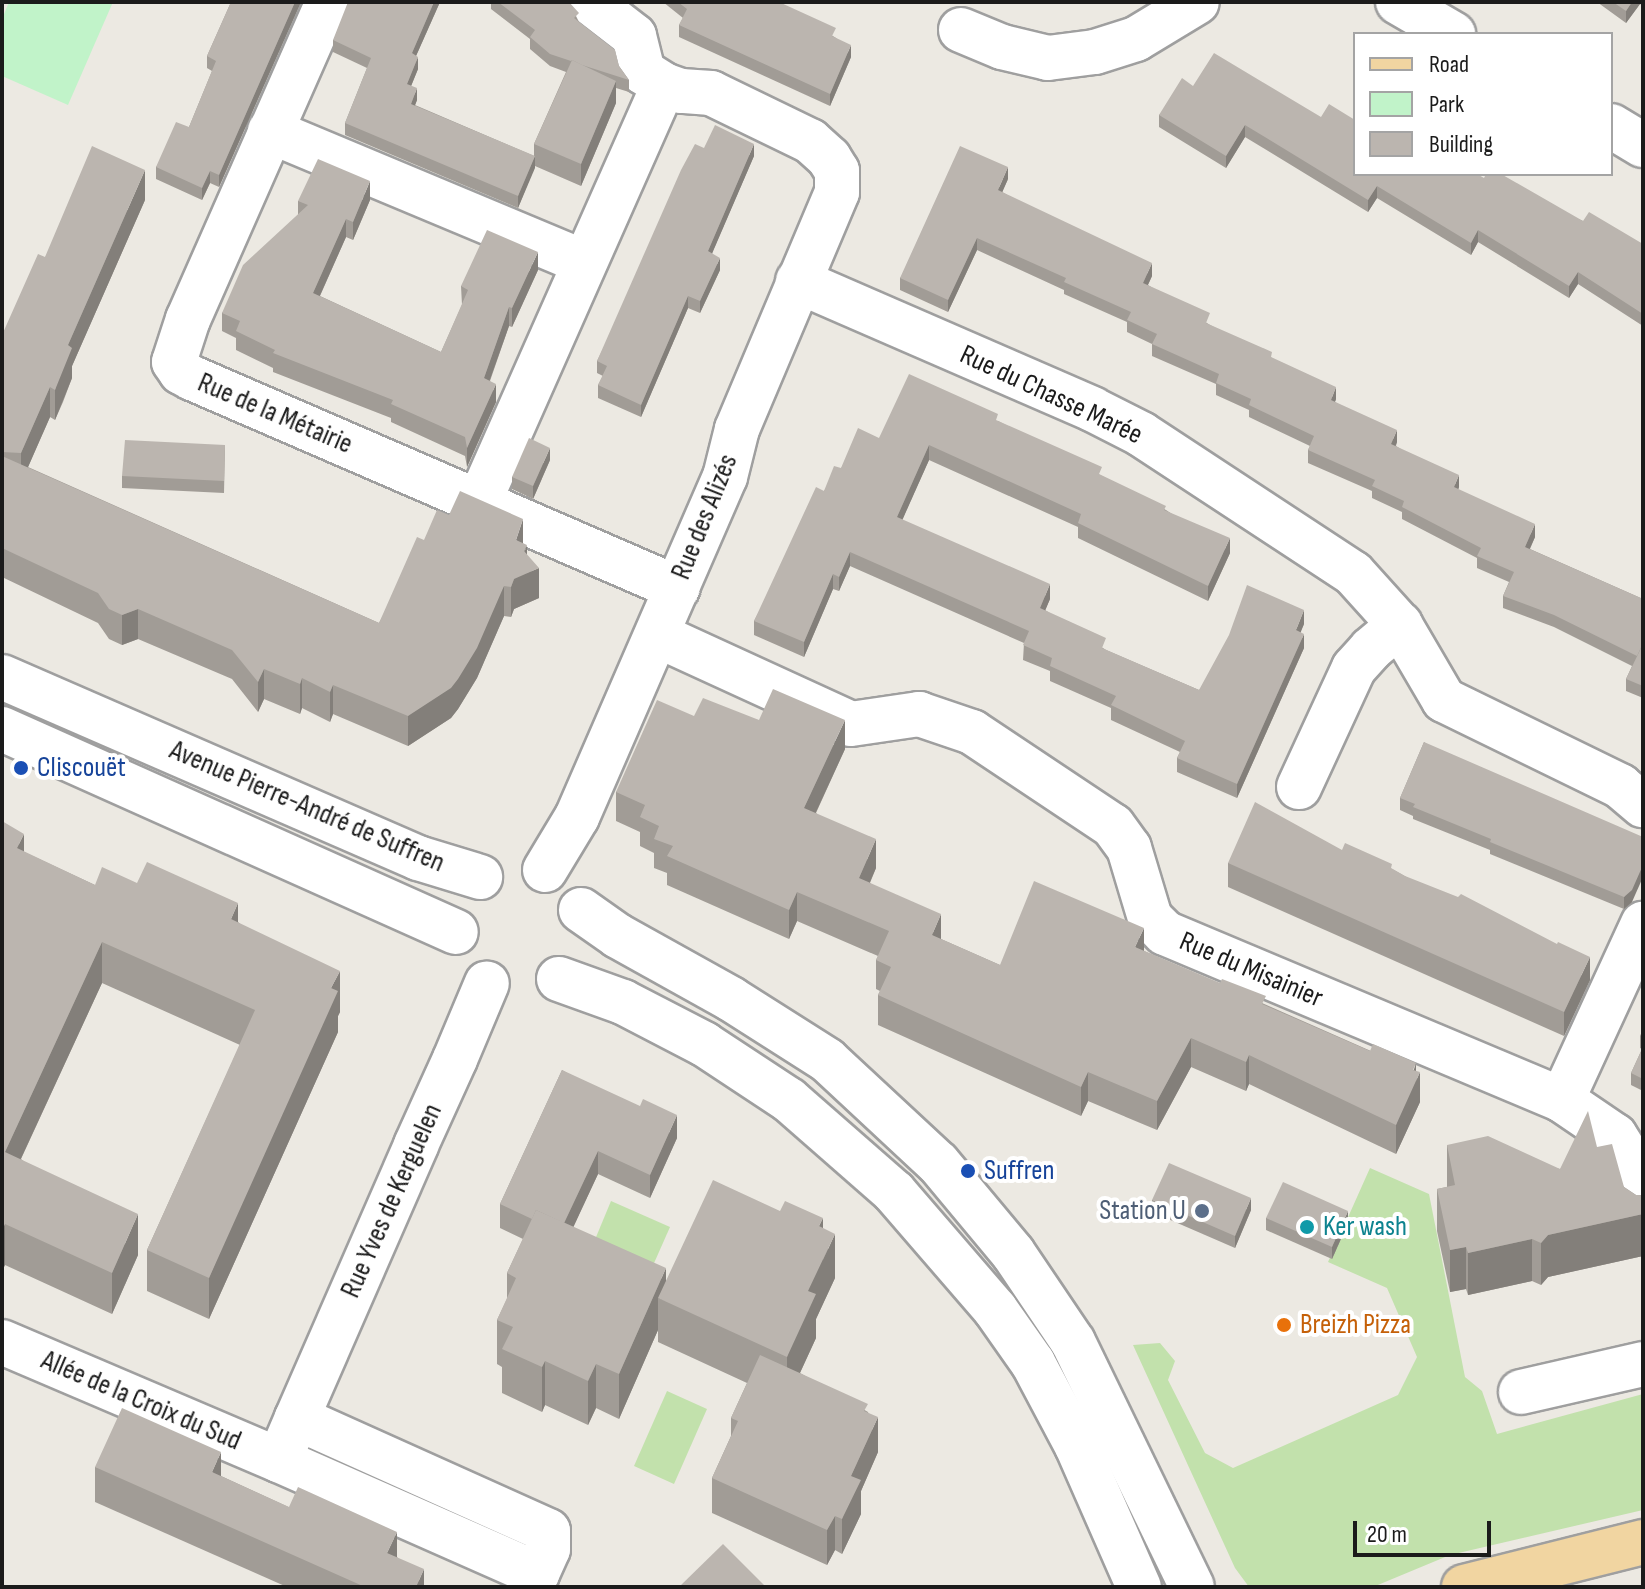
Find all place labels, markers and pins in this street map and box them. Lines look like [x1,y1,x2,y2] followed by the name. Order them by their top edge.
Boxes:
[37,751,126,785] place label: Cliscouët
[12,759,30,777] marker: Cliscouët
[984,1154,1055,1188] place label: Suffren
[959,1162,977,1180] marker: Suffren
[1099,1194,1186,1228] place label: Station U
[1193,1202,1211,1220] marker: Station U
[1323,1210,1407,1244] place label: Ker wash
[1298,1218,1316,1236] marker: Ker wash
[1300,1308,1411,1342] place label: Breizh Pizza
[1275,1316,1293,1334] marker: Breizh Pizza

